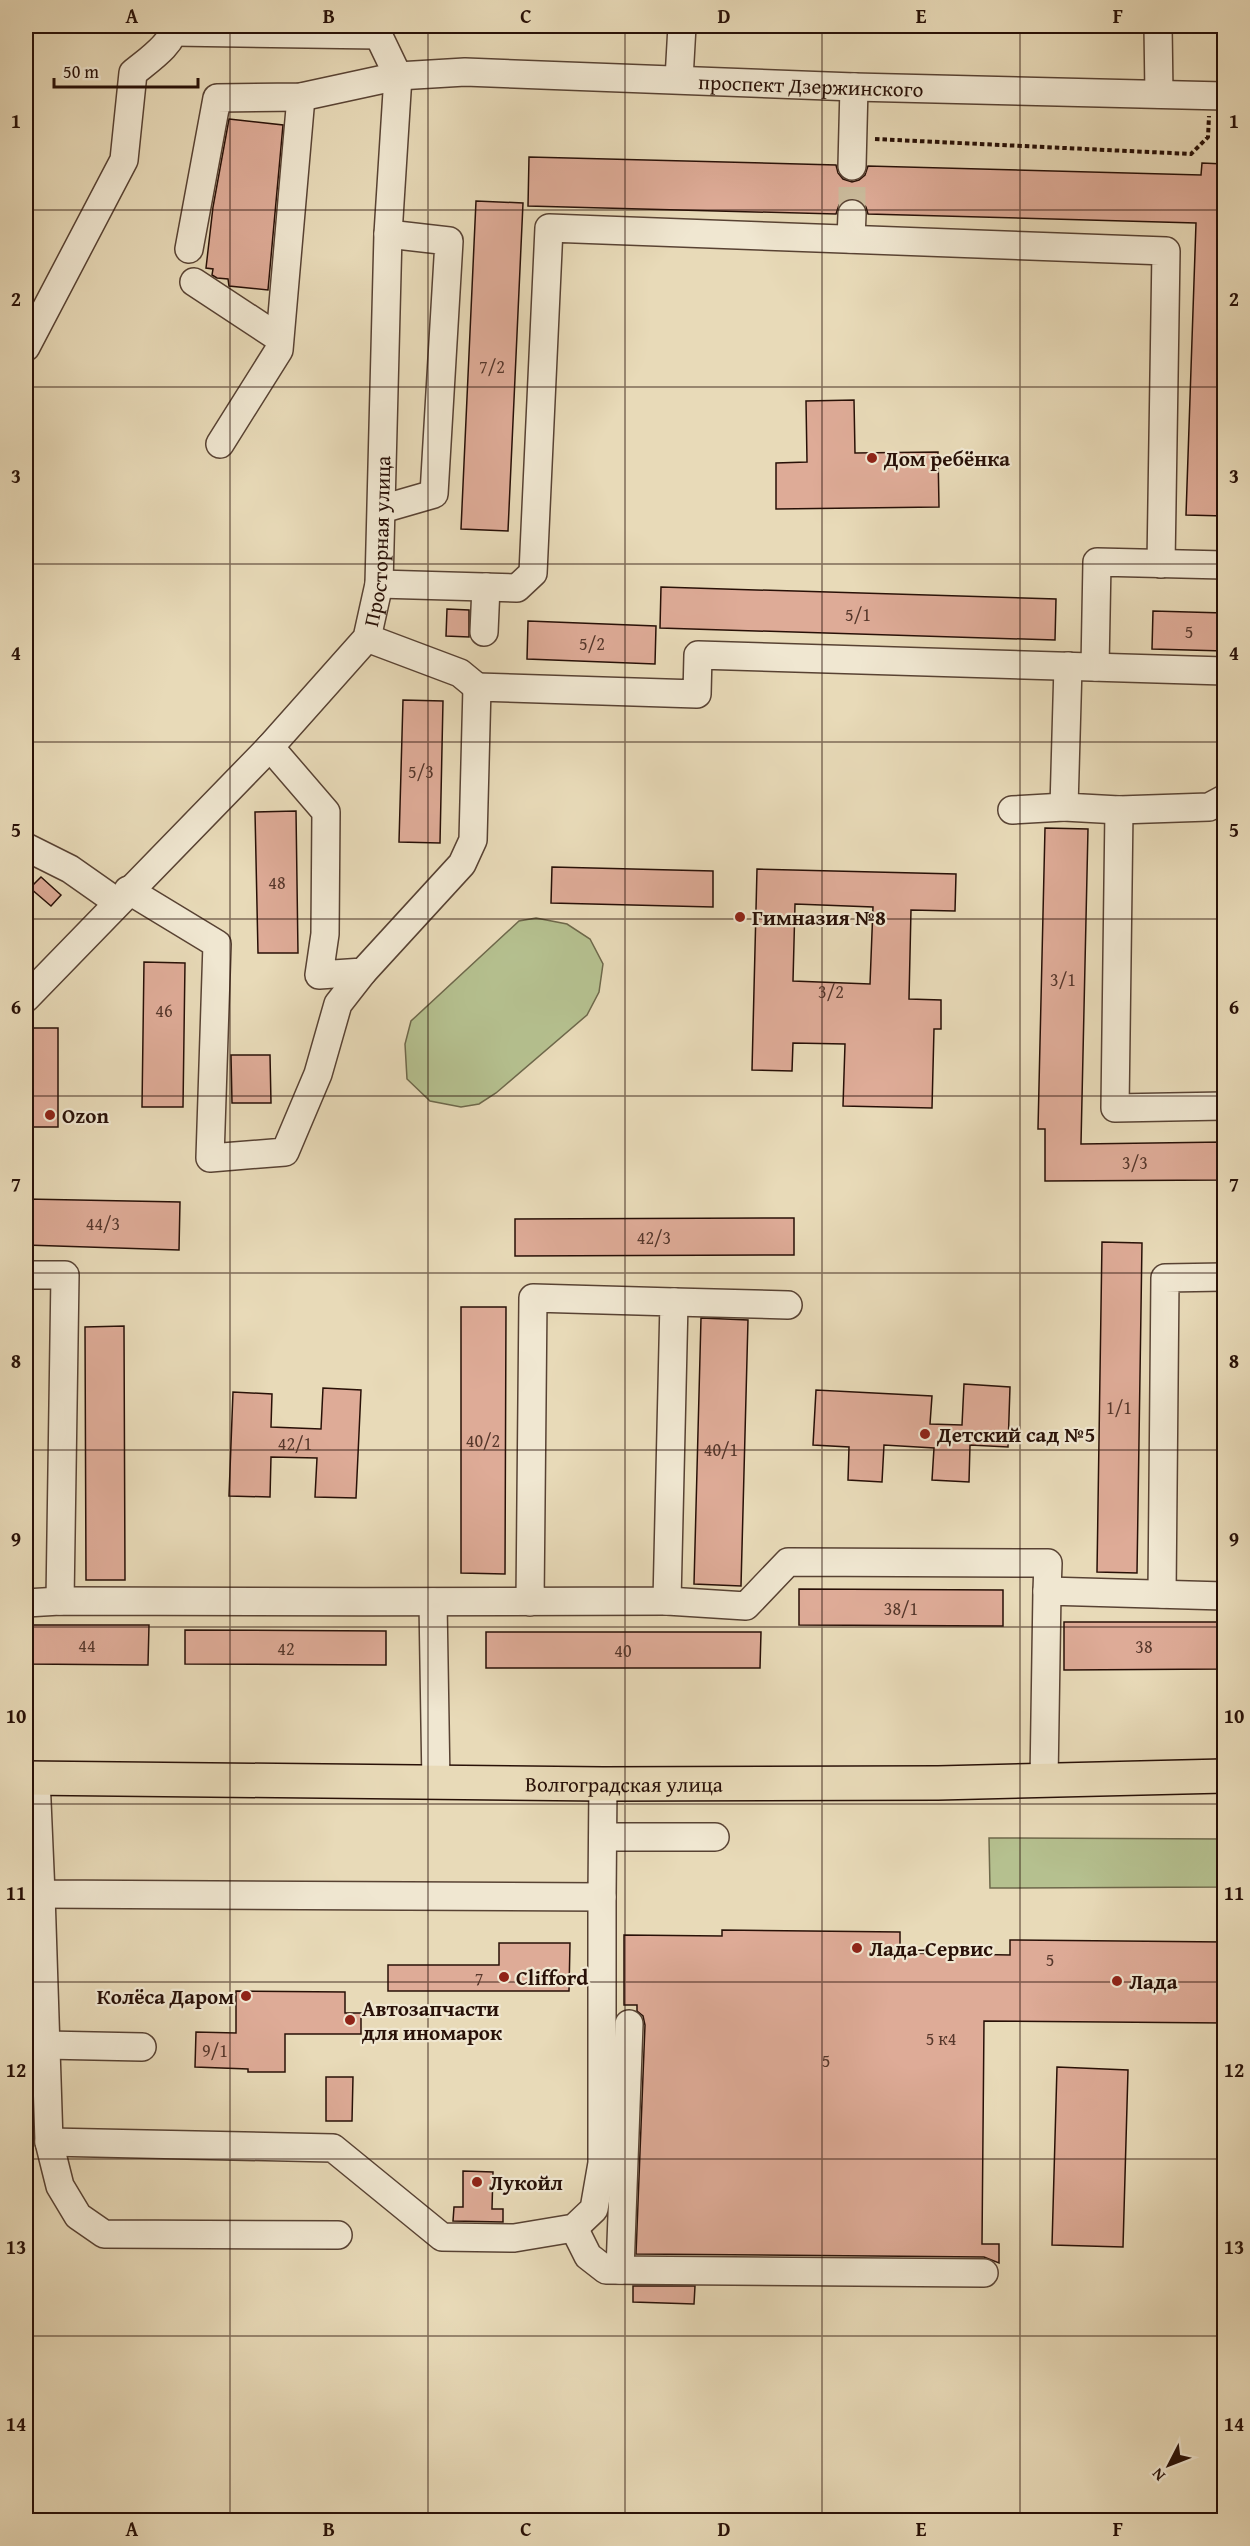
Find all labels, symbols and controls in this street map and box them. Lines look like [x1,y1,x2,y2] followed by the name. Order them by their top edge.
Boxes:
[126,1,139,30] text: A
[323,1,335,30] text: B
[520,1,532,30] text: C
[717,1,731,30] text: D
[916,1,927,30] text: E
[1113,1,1123,30] text: F
[54,51,198,89] scale bar
[63,58,99,85] text: 50 m
[698,66,924,104] street label: проспект Дзержинского
[11,106,21,135] text: 1
[1229,106,1239,135] text: 1
[11,284,21,313] text: 2
[1229,284,1239,313] text: 2
[479,353,505,380] house number: 7/2
[883,443,1010,474] place label: Дом ребёнка
[865,451,879,465] marker: Дом ребёнка
[355,455,398,629] street label: Просторная улица
[11,461,21,490] text: 3
[1229,461,1239,490] text: 3
[845,601,871,628] house number: 5/1
[1185,618,1193,645] house number: 5
[579,630,605,657] house number: 5/2
[11,638,21,667] text: 4
[1229,638,1239,667] text: 4
[408,758,434,785] house number: 5/3
[11,815,21,844] text: 5
[1229,815,1239,844] text: 5
[268,869,286,896] house number: 48
[752,902,886,933] place label: Гимназия №8
[733,910,747,924] marker: Гимназия №8
[1050,966,1076,993] house number: 3/1
[818,978,844,1005] house number: 3/2
[11,992,21,1021] text: 6
[1229,992,1239,1021] text: 6
[155,997,173,1024] house number: 46
[62,1100,109,1131] place label: Ozon
[43,1108,57,1122] marker: Ozon
[1122,1149,1148,1176] house number: 3/3
[11,1169,21,1198] text: 7
[1229,1169,1239,1198] text: 7
[86,1210,120,1237] house number: 44/3
[637,1224,671,1251] house number: 42/3
[11,1346,21,1375] text: 8
[1229,1346,1239,1375] text: 8
[1106,1394,1132,1421] house number: 1/1
[936,1419,1095,1450] place label: Детский сад №5
[466,1427,500,1454] house number: 40/2
[918,1427,932,1441] marker: Детский сад №5
[278,1430,312,1457] house number: 42/1
[704,1436,738,1463] house number: 40/1
[11,1524,21,1553] text: 9
[1229,1524,1239,1553] text: 9
[884,1595,918,1622] house number: 38/1
[78,1632,96,1659] house number: 44
[1135,1633,1153,1660] house number: 38
[277,1635,295,1662] house number: 42
[614,1637,632,1664] house number: 40
[6,1701,26,1730] text: 10
[1224,1701,1244,1730] text: 10
[525,1768,723,1800] street label: Волгоградская улица
[6,1878,26,1907] text: 11
[1224,1878,1244,1907] text: 11
[869,1933,993,1964] place label: Лада-Сервис
[850,1941,864,1955] marker: Лада-Сервис
[1046,1946,1054,1973] house number: 5
[516,1962,588,1993] place label: Clifford
[475,1965,483,1992] house number: 7
[1129,1966,1178,1997] place label: Лада
[497,1970,511,1984] marker: Clifford
[1110,1974,1124,1988] marker: Лада
[97,1981,234,2012] place label: Колёса Даром
[239,1989,253,2003] marker: Колёса Даром
[362,1993,503,2048] place label: Автозапчасти для иномарок
[343,2013,357,2027] marker: Автозапчасти для иномарок
[926,2025,956,2052] house number: 5 к4
[202,2037,228,2064] house number: 9/1
[822,2047,830,2074] house number: 5
[6,2055,26,2084] text: 12
[1224,2055,1244,2084] text: 12
[489,2167,563,2198] place label: Лукойл
[470,2175,484,2189] marker: Лукойл
[6,2232,26,2261] text: 13
[1224,2232,1244,2261] text: 13
[6,2409,26,2438] text: 14
[1224,2409,1244,2438] text: 14
[1139,2435,1199,2495] north arrow
[1145,2463,1170,2487] text: N
[126,2514,139,2543] text: A
[323,2514,335,2543] text: B
[520,2514,532,2543] text: C
[717,2514,731,2543] text: D
[916,2514,927,2543] text: E
[1113,2514,1123,2543] text: F

